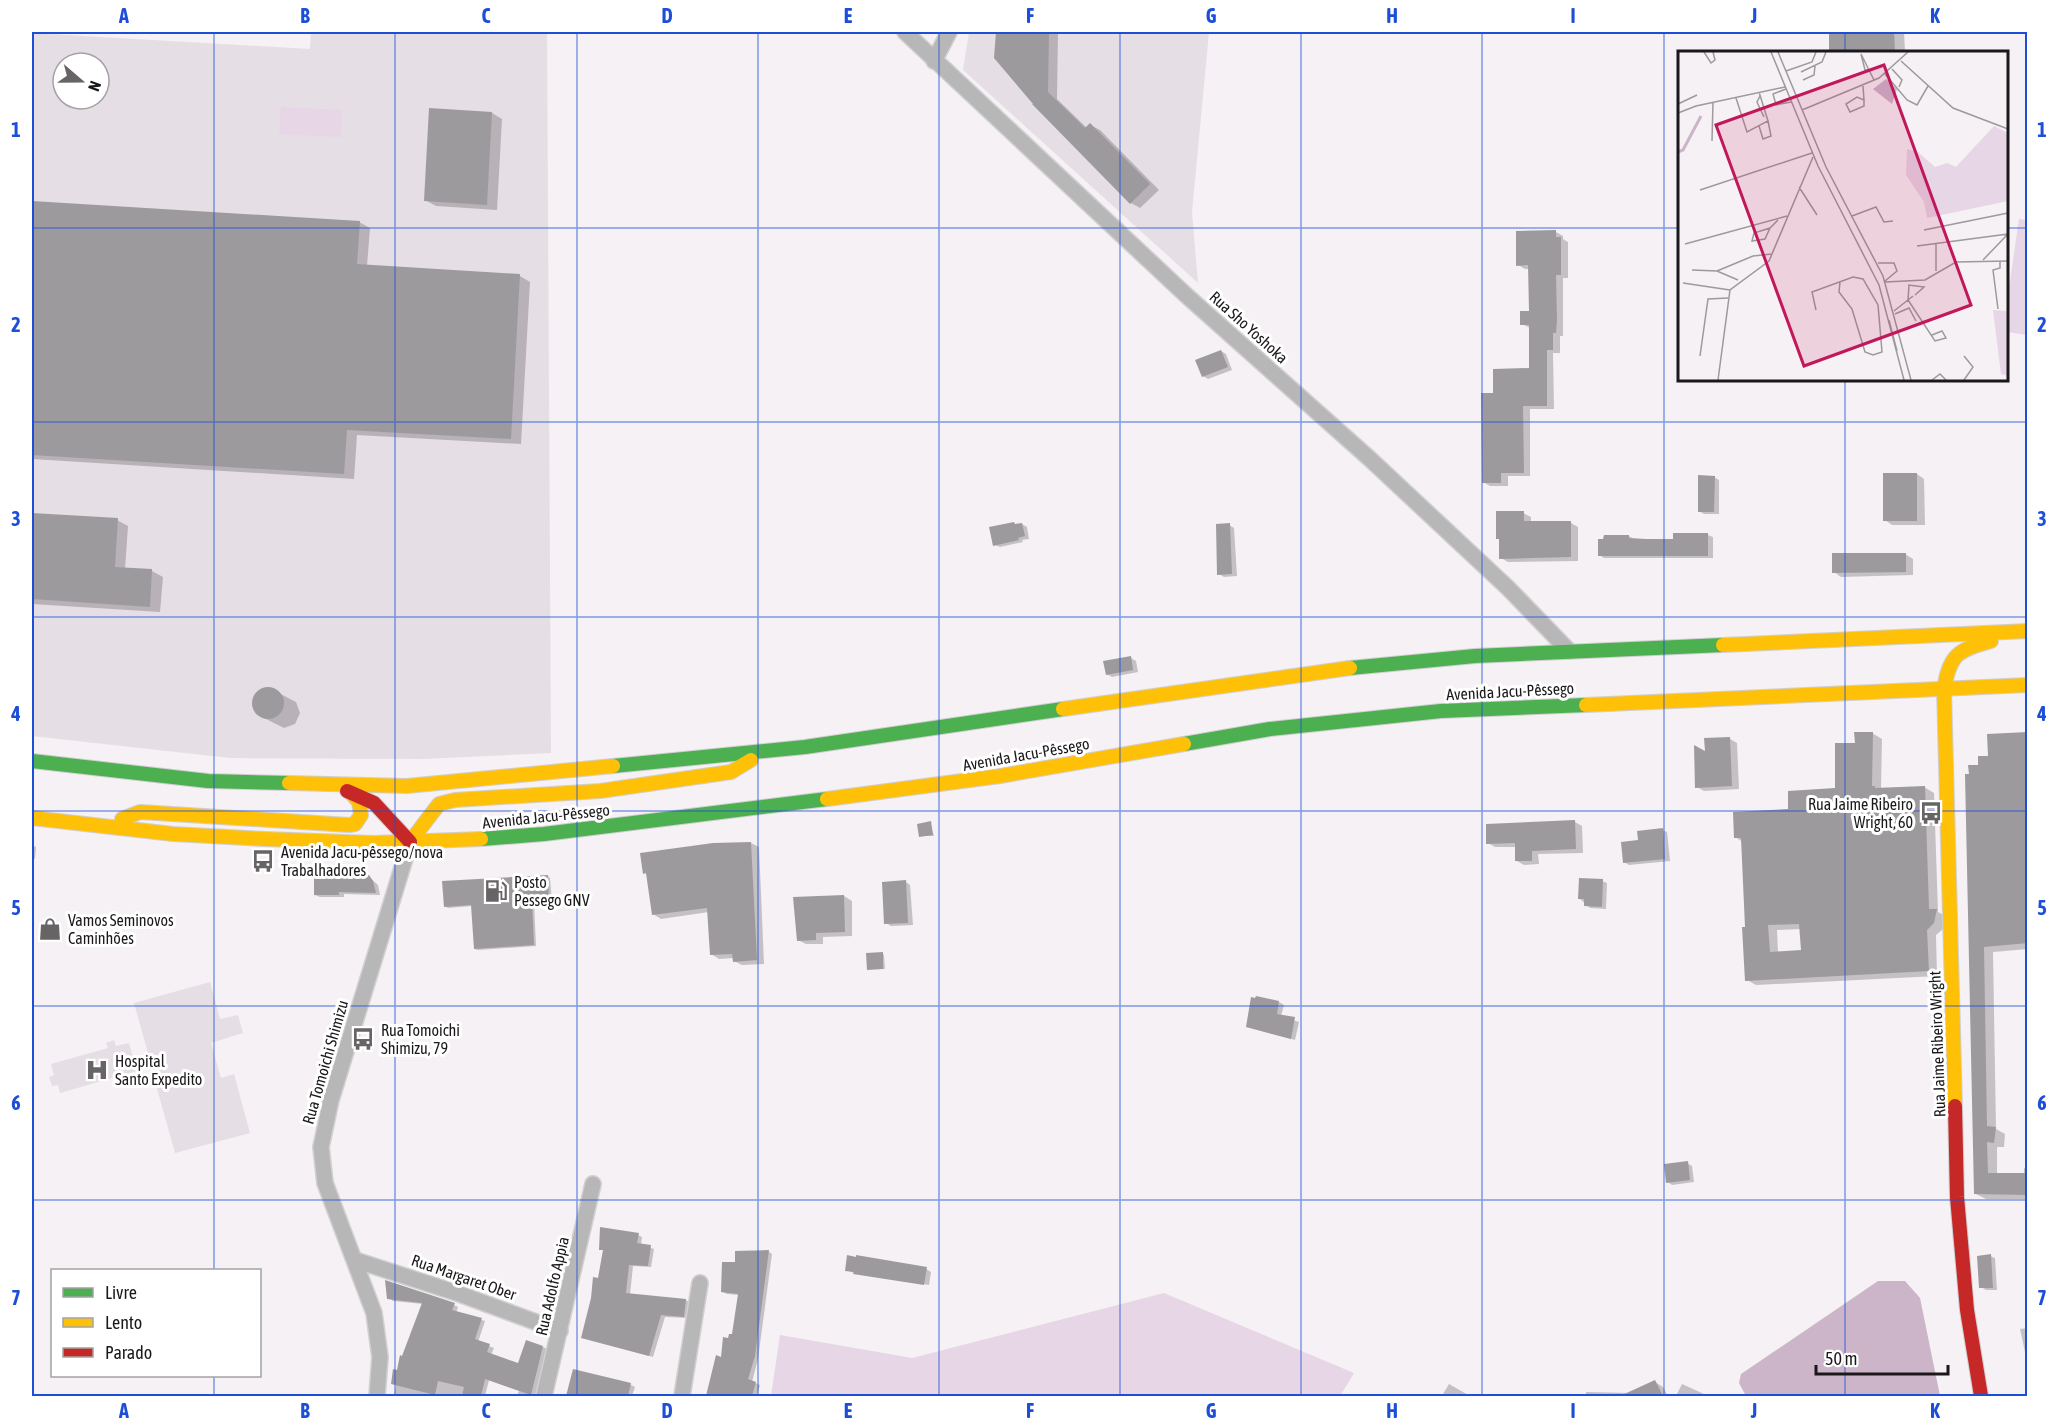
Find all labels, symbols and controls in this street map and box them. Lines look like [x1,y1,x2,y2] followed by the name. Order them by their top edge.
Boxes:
[118,4,129,27] text: A
[300,4,310,27] text: B
[482,4,491,27] text: C
[661,4,673,27] text: D
[844,4,853,27] text: E
[1026,4,1034,27] text: F
[1206,4,1217,27] text: G
[1386,4,1398,27] text: H
[1570,4,1576,27] text: I
[1750,4,1757,27] text: J
[1930,4,1940,27] text: K
[51,51,111,111] north arrow
[1678,51,2008,381] inset map
[85,79,105,94] text: N
[11,118,21,141] text: 1
[2037,118,2047,141] text: 1
[1206,287,1292,367] street label: Rua Sho Yoshoka
[11,313,21,336] text: 2
[2037,313,2047,336] text: 2
[11,507,21,530] text: 3
[2037,507,2047,530] text: 3
[1446,679,1574,704] street label: Avenida Jacu-Pêssego
[10,702,21,725] text: 4
[2036,702,2047,725] text: 4
[961,734,1091,775] street label: Avenida Jacu-Pêssego
[1808,795,1913,832] place label: Rua Jaime Ribeiro Wright, 60
[481,800,611,833] street label: Avenida Jacu-Pêssego
[1918,800,1944,826] bus stop icon: Rua Jaime Ribeiro Wright, 60
[281,843,443,879] place label: Avenida Jacu-pêssego/nova Trabalhadores
[250,848,276,874] bus stop icon: Avenida Jacu-pêssego/nova Trabalhadores
[514,873,590,910] place label: Posto Pessego GNV
[483,878,509,904] fuel station icon: Posto Pessego GNV
[11,896,21,919] text: 5
[2037,896,2047,919] text: 5
[68,911,174,947] place label: Vamos Seminovos Caminhões
[37,916,63,942] shop icon: Vamos Seminovos Caminhões
[1925,970,1950,1118] street label: Rua Jaime Ribeiro Wright
[299,998,351,1126] street label: Rua Tomoichi Shimizu
[381,1021,460,1057] place label: Rua Tomoichi Shimizu, 79
[350,1026,376,1052] bus stop icon: Rua Tomoichi Shimizu, 79
[115,1052,202,1089] place label: Hospital Santo Expedito
[84,1057,110,1083] hospital icon: Hospital Santo Expedito
[11,1091,21,1114] text: 6
[2037,1091,2047,1114] text: 6
[532,1235,573,1337] street label: Rua Adolfo Appia
[409,1251,519,1304] street label: Rua Margaret Ober
[51,1269,261,1377] legend
[105,1282,137,1303] text: Livre
[11,1286,21,1309] text: 7
[2037,1286,2047,1309] text: 7
[105,1312,142,1333] text: Lento
[1816,1338,1948,1376] scale bar
[105,1342,152,1363] text: Parado
[1825,1348,1857,1369] text: 50 m
[118,1399,129,1422] text: A
[300,1399,310,1422] text: B
[482,1399,491,1422] text: C
[661,1399,673,1422] text: D
[844,1399,853,1422] text: E
[1026,1399,1034,1422] text: F
[1206,1399,1217,1422] text: G
[1386,1399,1398,1422] text: H
[1570,1399,1576,1422] text: I
[1750,1399,1757,1422] text: J
[1930,1399,1940,1422] text: K

